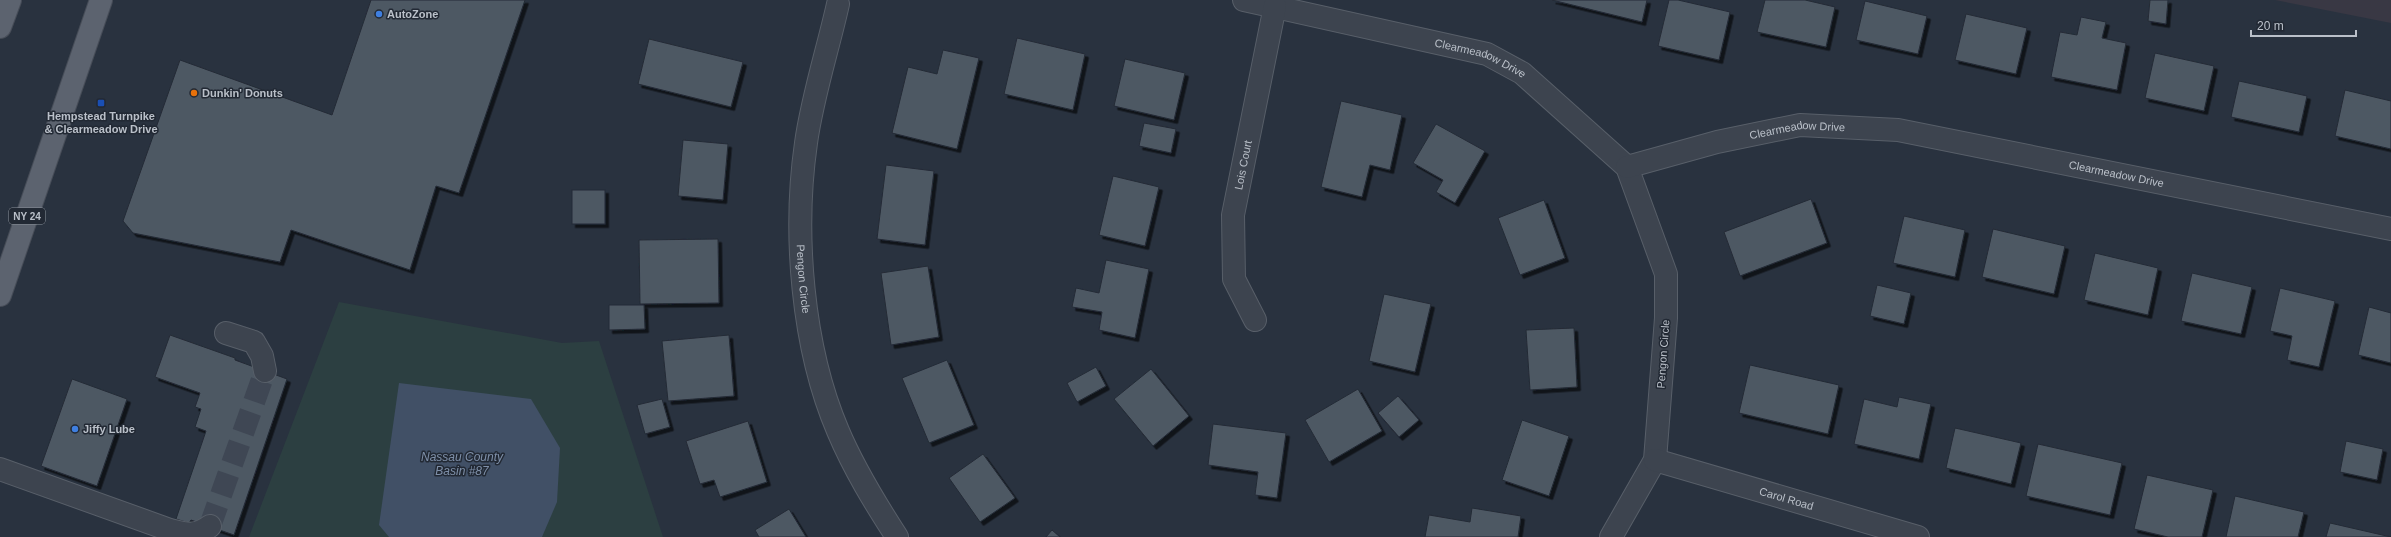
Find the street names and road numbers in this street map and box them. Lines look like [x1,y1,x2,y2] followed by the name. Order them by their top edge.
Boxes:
[1434,37,1529,80] street label: Clearmeadow Drive
[1748,119,1845,141] street label: Clearmeadow Drive
[1232,139,1254,191] street label: Lois Court
[2068,158,2165,189] street label: Clearmeadow Drive
[9,208,45,224] road number: NY 24
[795,244,813,314] street label: Pengon Circle
[1655,319,1671,389] street label: Pengon Circle
[1758,485,1815,512] street label: Carol Road

